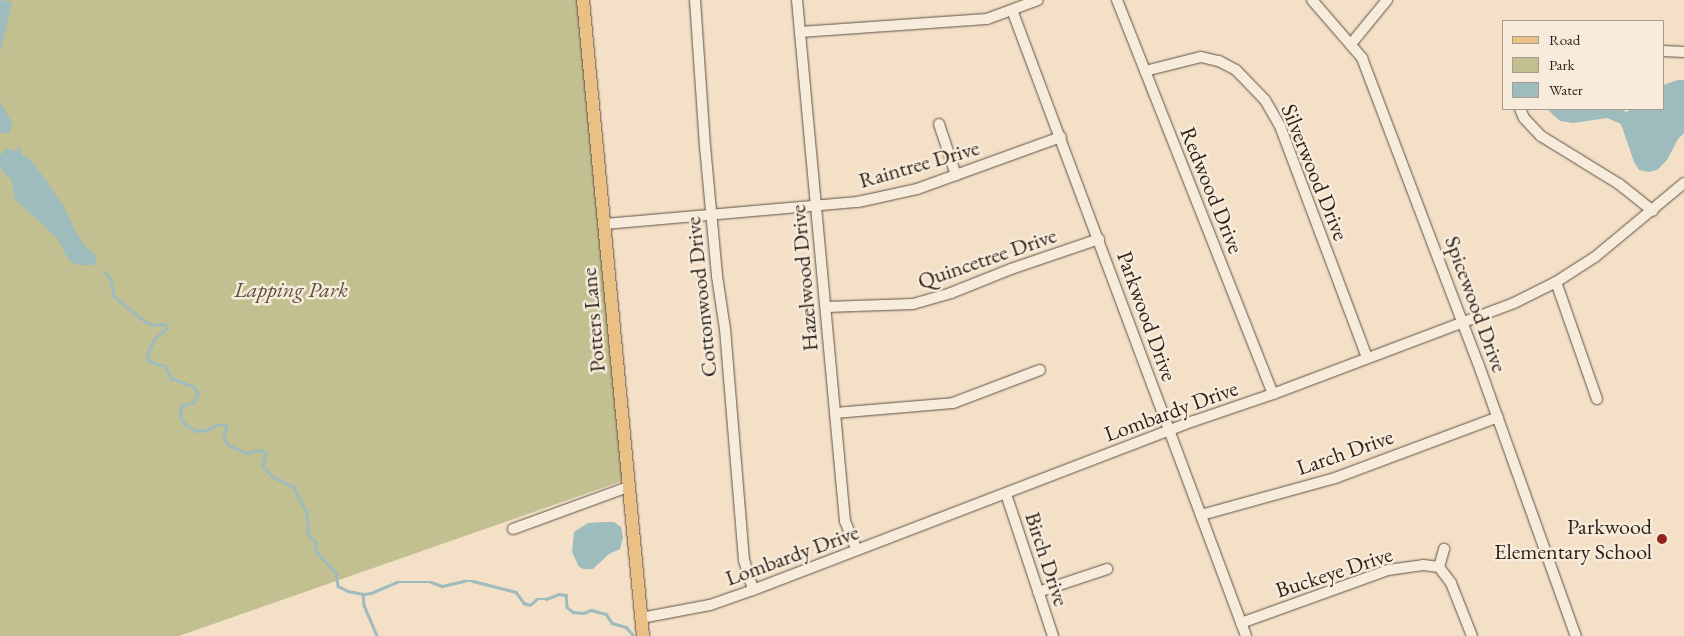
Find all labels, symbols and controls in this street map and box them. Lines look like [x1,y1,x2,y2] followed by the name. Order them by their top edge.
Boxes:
[1502,20,1664,110] legend
[1549,30,1580,49] text: Road
[1549,55,1575,74] text: Park
[1549,80,1583,99] text: Water
[1276,100,1354,244] street label: Silverwood Drive
[1175,123,1249,257] street label: Redwood Drive
[856,134,982,194] street label: Raintree Drive
[784,204,824,352] street label: Hazelwood Drive
[679,216,723,378] street label: Cottonwood Drive
[914,222,1060,294] street label: Quincetree Drive
[1439,232,1513,376] street label: Spicewood Drive
[1111,247,1183,385] street label: Parkwood Drive
[575,267,611,373] street label: Potters Lane
[234,277,348,303] park label: Lapping Park
[1101,375,1241,447] street label: Lombardy Drive
[1293,423,1397,481] street label: Larch Drive
[1019,509,1075,609] street label: Birch Drive
[1494,513,1652,564] place label: Parkwood Elementary School
[722,519,862,591] street label: Lombardy Drive
[1656,533,1668,545] marker: Parkwood Elementary School
[1272,541,1396,603] street label: Buckeye Drive

